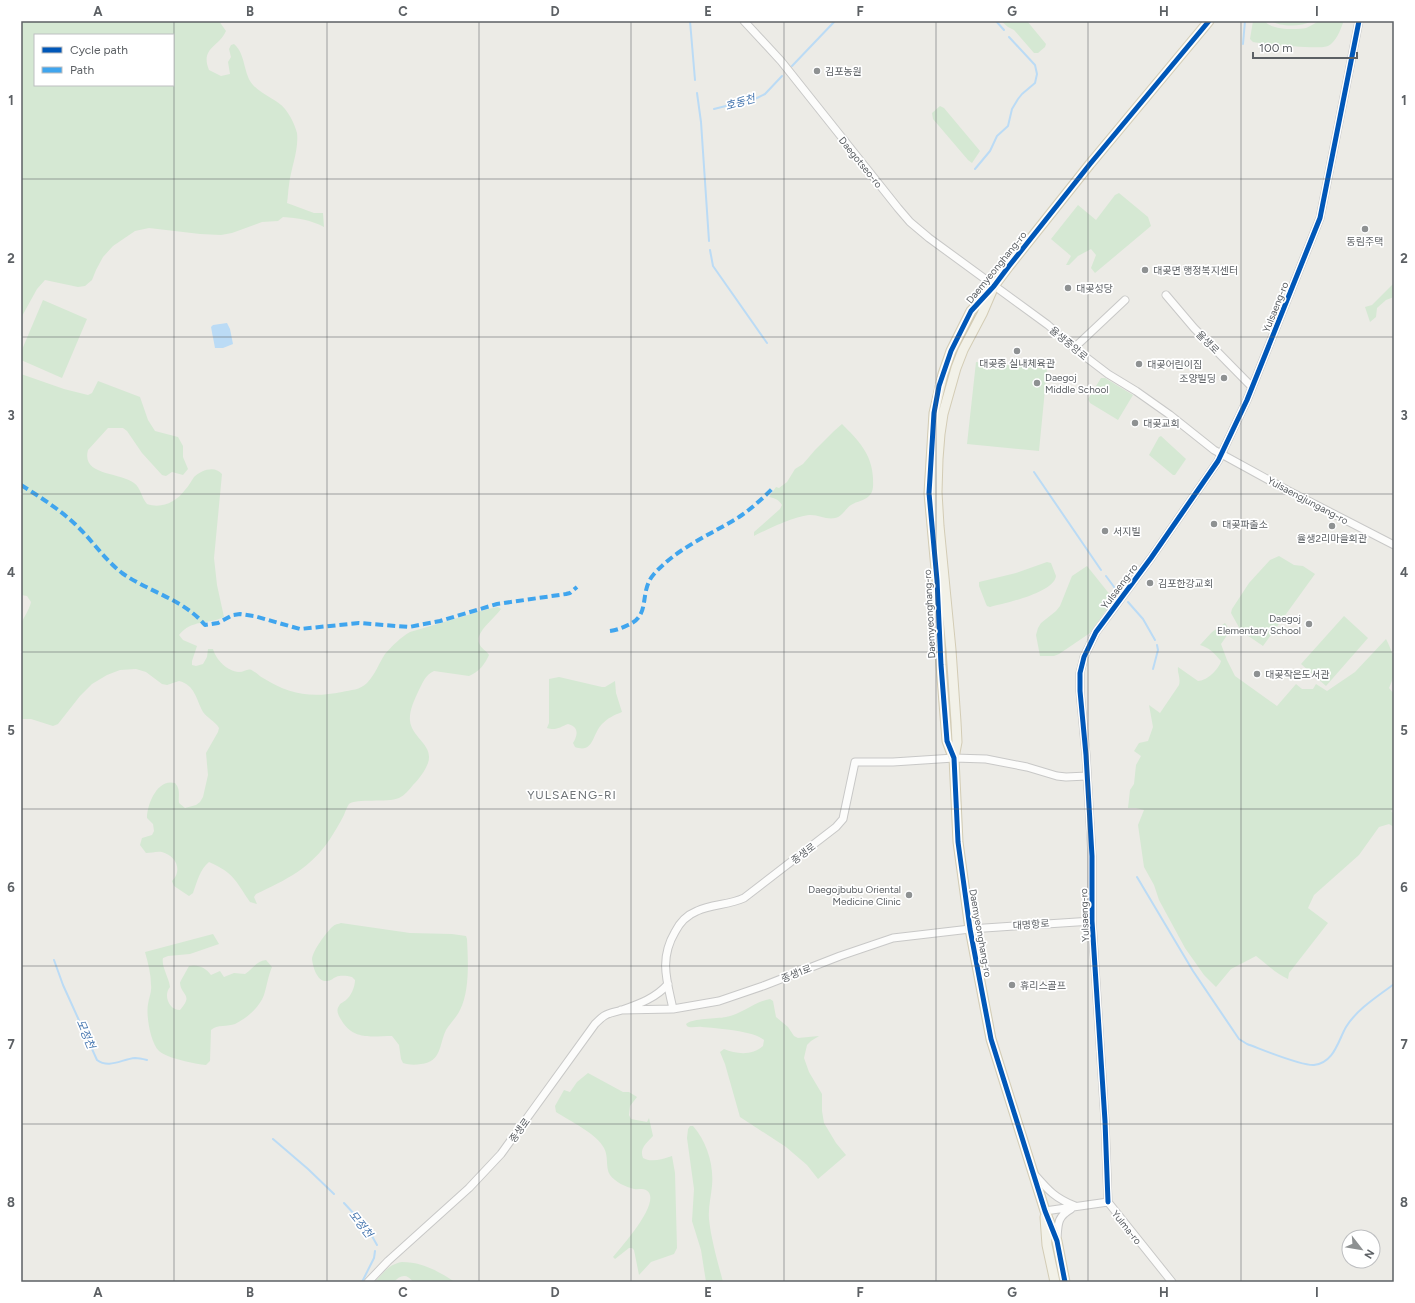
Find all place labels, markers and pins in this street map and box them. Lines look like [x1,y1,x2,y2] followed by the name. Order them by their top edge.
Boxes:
[825,65,862,78] place label: 김포농원
[812,66,822,76] marker: 김포농원
[1360,224,1370,234] marker: 동림주택
[1347,235,1383,248] place label: 동림주택
[1153,264,1238,277] place label: 대곶면 행정복지센터
[1140,265,1150,275] marker: 대곶면 행정복지센터
[1076,282,1113,295] place label: 대곶성당
[1063,283,1073,293] marker: 대곶성당
[1012,346,1022,356] marker: 대곶중 실내체육관
[979,357,1056,370] place label: 대곶중 실내체육관
[1147,358,1202,371] place label: 대곶어린이집
[1134,359,1144,369] marker: 대곶어린이집
[1045,371,1109,396] place label: Daegoj Middle School
[1179,372,1216,385] place label: 조양빌딩
[1219,373,1229,383] marker: 조양빌딩
[1032,378,1042,388] marker: Daegoj Middle School
[1143,417,1180,430] place label: 대곶교회
[1130,418,1140,428] marker: 대곶교회
[1222,518,1268,531] place label: 대곶파출소
[1209,519,1219,529] marker: 대곶파출소
[1327,521,1337,531] marker: 율생2리마을회관
[1113,525,1141,538] place label: 서지빌
[1100,526,1110,536] marker: 서지빌
[1297,532,1368,545] place label: 율생2리마을회관
[1158,577,1213,590] place label: 김포한강교회
[1145,578,1155,588] marker: 김포한강교회
[1217,612,1301,637] place label: Daegoj Elementary School
[1304,619,1314,629] marker: Daegoj Elementary School
[1265,668,1330,681] place label: 대곶작은도서관
[1252,669,1262,679] marker: 대곶작은도서관
[808,883,902,908] place label: Daegojbubu Oriental Medicine Clinic
[904,890,914,900] marker: Daegojbubu Oriental Medicine Clinic
[1020,979,1066,992] place label: 휴리스골프
[1007,980,1017,990] marker: 휴리스골프

